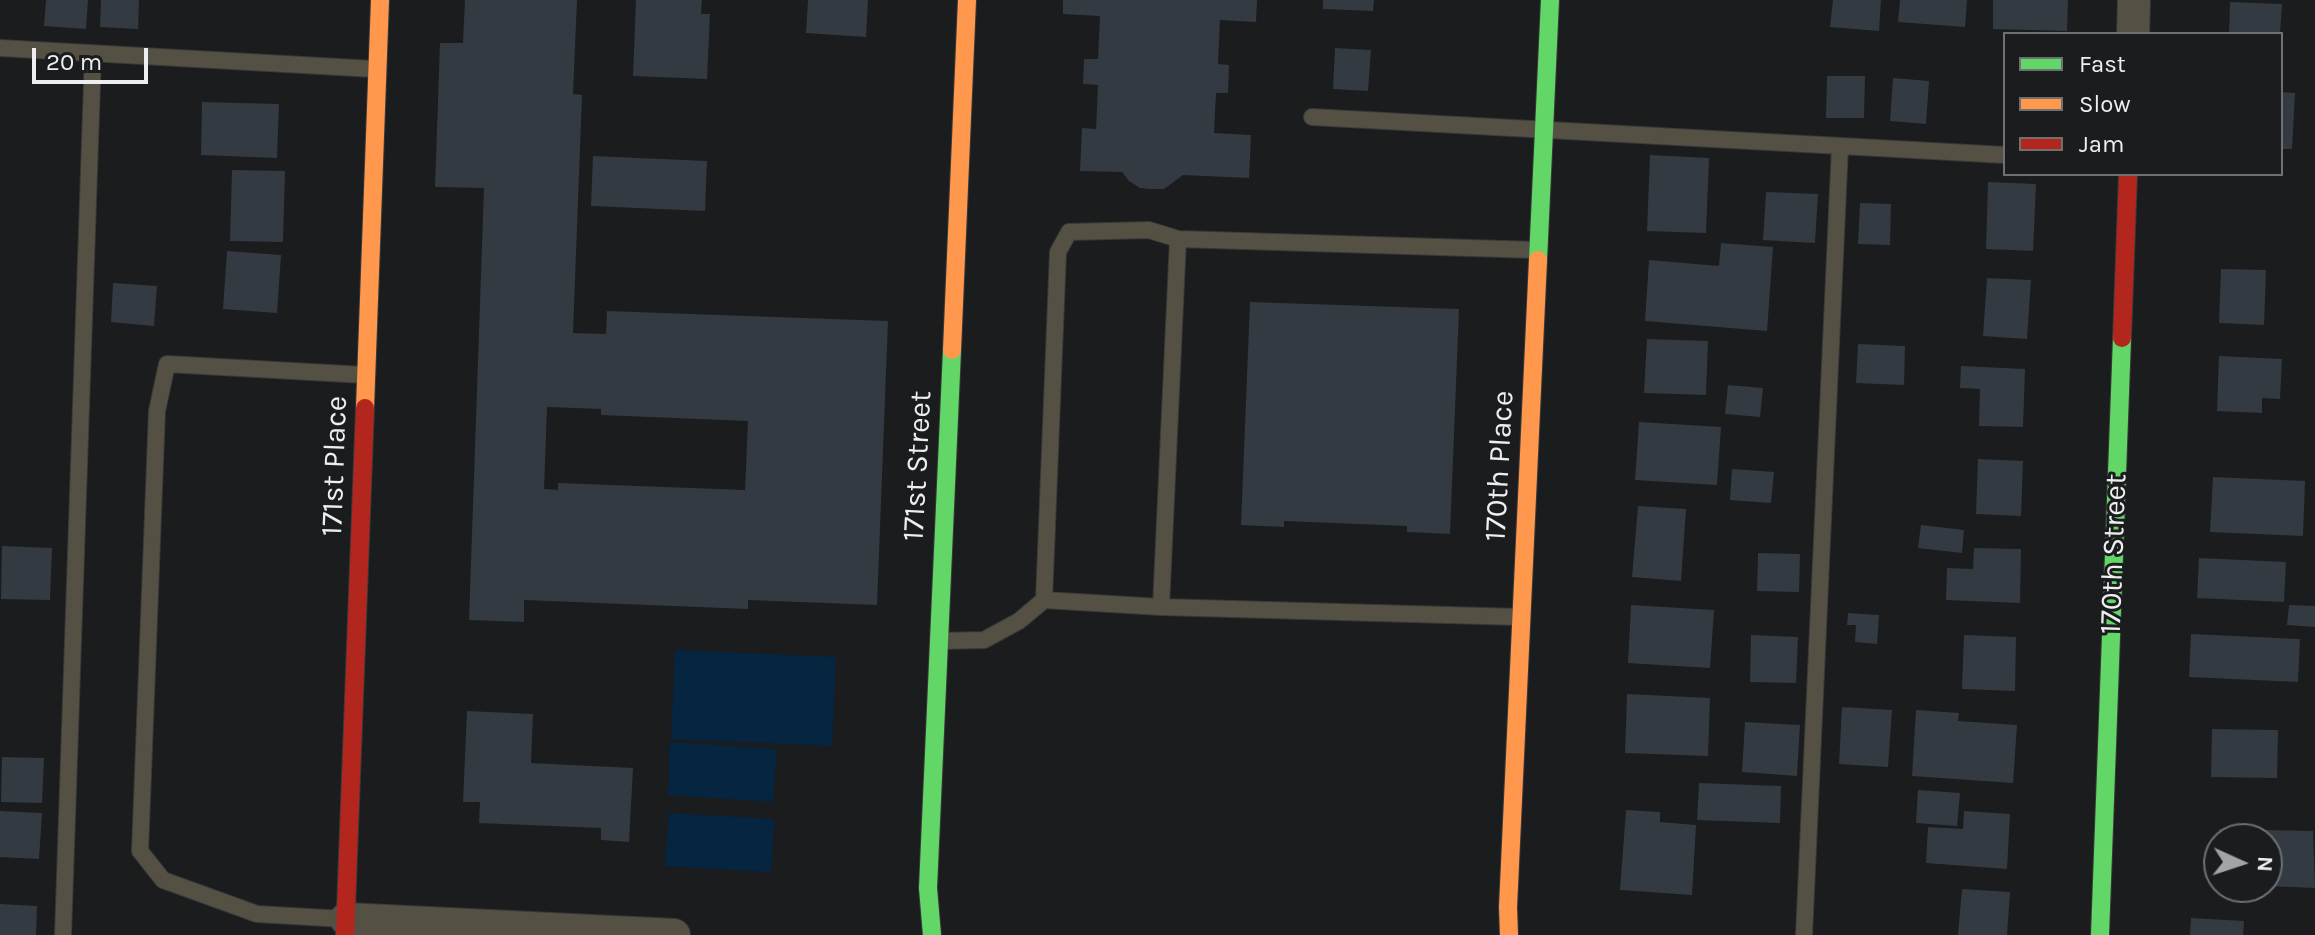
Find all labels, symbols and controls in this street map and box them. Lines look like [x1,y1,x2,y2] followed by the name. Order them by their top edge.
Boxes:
[36,32,152,82] scale bar
[2003,32,2283,176] legend
[46,48,102,76] text: 20 m
[2079,50,2126,78] text: Fast
[2079,90,2131,118] text: Slow
[2079,130,2124,158] text: Jam
[896,390,940,542] street label: 171st Street
[1478,390,1522,542] street label: 170th Place
[315,395,355,537] street label: 171st Place
[2093,473,2135,635] street label: 170th Street
[2203,823,2283,903] north arrow
[2252,856,2278,873] text: N

